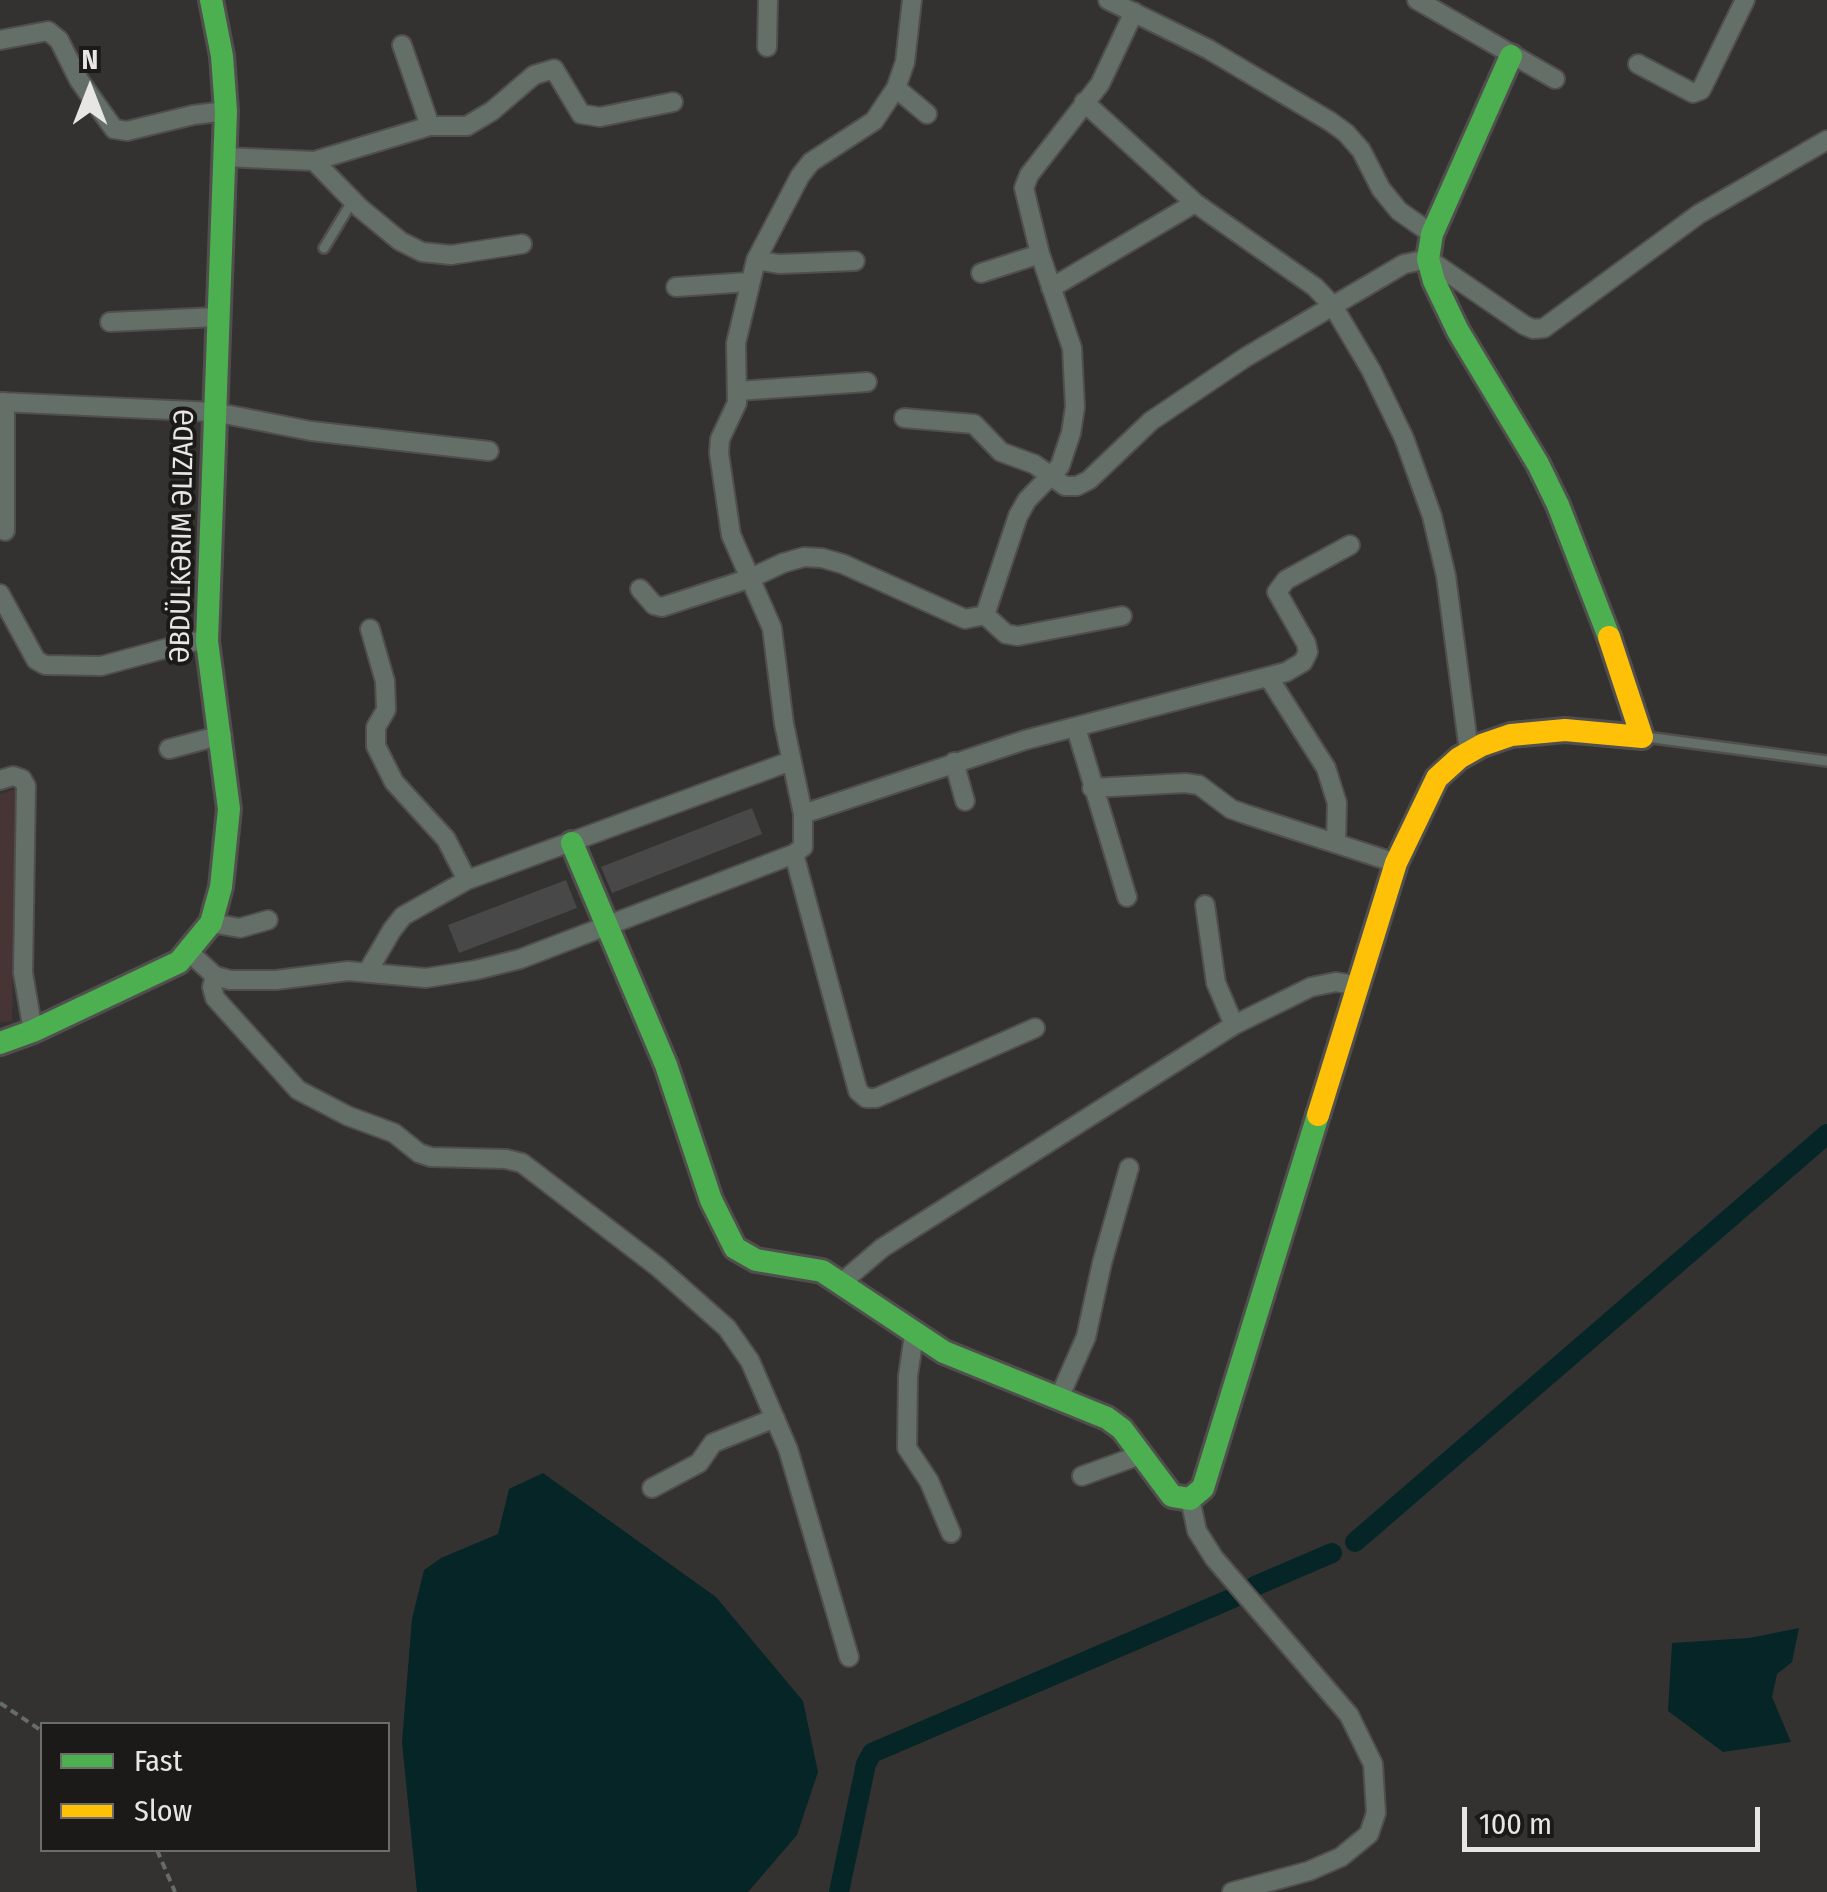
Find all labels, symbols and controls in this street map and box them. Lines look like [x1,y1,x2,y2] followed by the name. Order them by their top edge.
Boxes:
[40,40,140,140] north arrow
[82,43,98,76] text: N
[164,409,202,663] street label: ƏBDÜLKƏRIM ƏLIZADƏ
[40,1722,390,1852] legend
[134,1743,182,1779] text: Fast
[1467,1787,1764,1849] scale bar
[134,1793,192,1829] text: Slow
[1479,1806,1552,1842] text: 100 m

